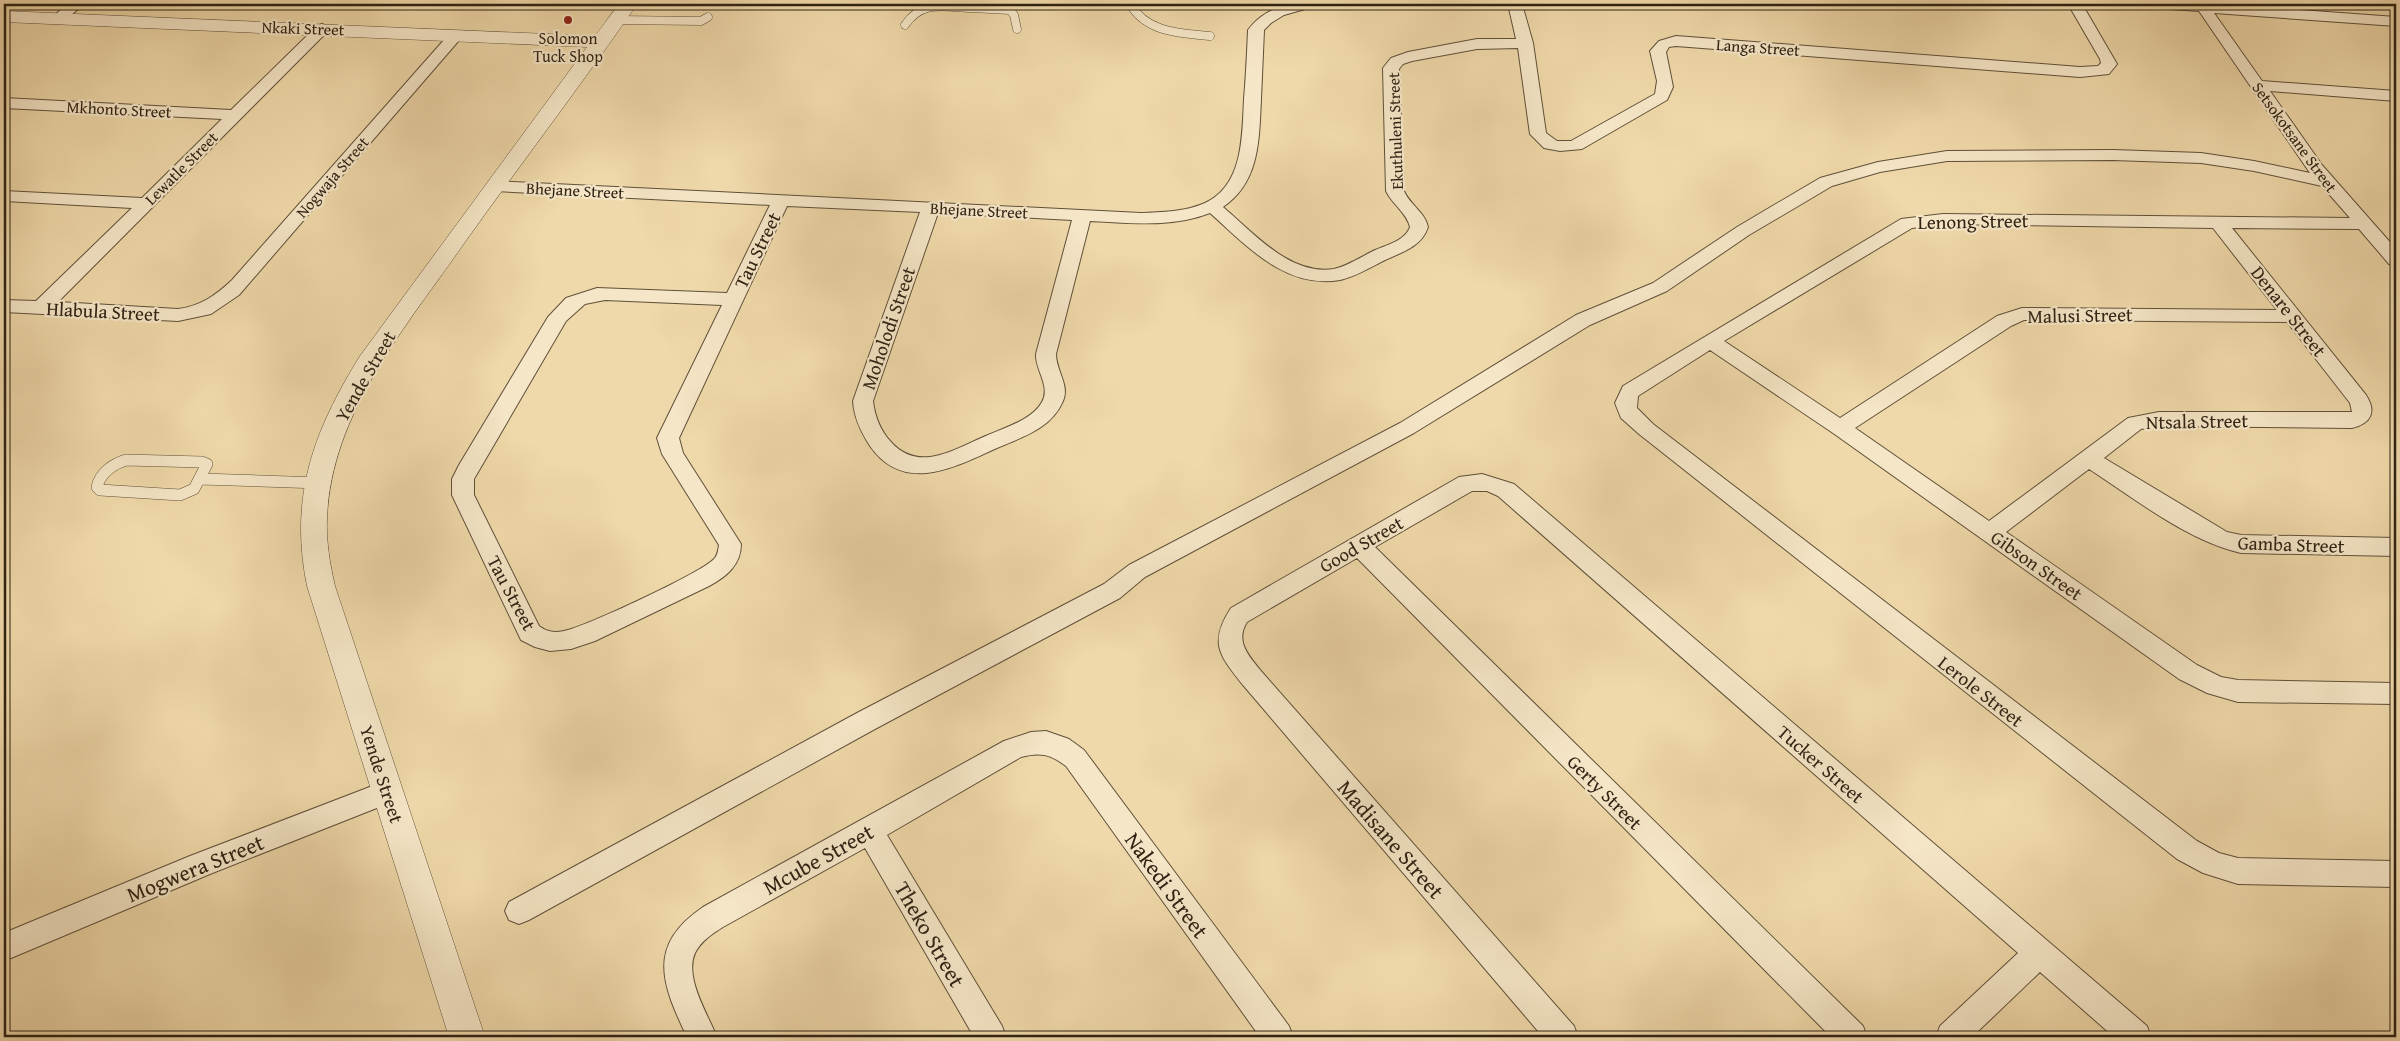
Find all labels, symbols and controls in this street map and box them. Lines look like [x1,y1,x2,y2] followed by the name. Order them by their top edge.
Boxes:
[562,14,574,26] marker: Solomon Tuck Shop
[261,15,345,41] street label: Nkaki Street
[533,26,603,68] place label: Solomon Tuck Shop
[1715,32,1801,62] street label: Langa Street
[1381,71,1409,190] street label: Ekuthuleni Street
[2247,77,2344,198] street label: Setsokotsane Street
[66,94,173,124] street label: Mkhonto Street
[139,125,224,210] street label: Lewatle Street
[290,131,374,223] street label: Nogwaja Street
[525,175,625,205] street label: Bhejane Street
[929,195,1029,225] street label: Bhejane Street
[1917,206,2029,236] street label: Lenong Street
[727,207,788,293] street label: Tau Street
[2244,260,2334,363] street label: Denare Street
[854,262,922,393] street label: Moholodi Street
[46,294,161,328] street label: Hlabula Street
[2027,300,2133,330] street label: Malusi Street
[328,325,403,427] street label: Yende Street
[2146,406,2249,436] street label: Ntsala Street
[1314,508,1409,579] street label: Good Street
[1985,523,2089,607] street label: Gibson Street
[2237,528,2345,560] street label: Gamba Street
[481,550,544,636] street label: Tau Street
[1932,649,2030,734] street label: Lerole Street
[1771,718,1871,810] street label: Tucker Street
[353,722,411,827] street label: Yende Street
[1561,748,1649,836] street label: Gerty Street
[1330,772,1452,906] street label: Madisane Street
[757,815,879,903] street label: Mcube Street
[1118,825,1217,945] street label: Nakedi Street
[122,826,269,910] street label: Mogwera Street
[887,875,973,993] street label: Theko Street

